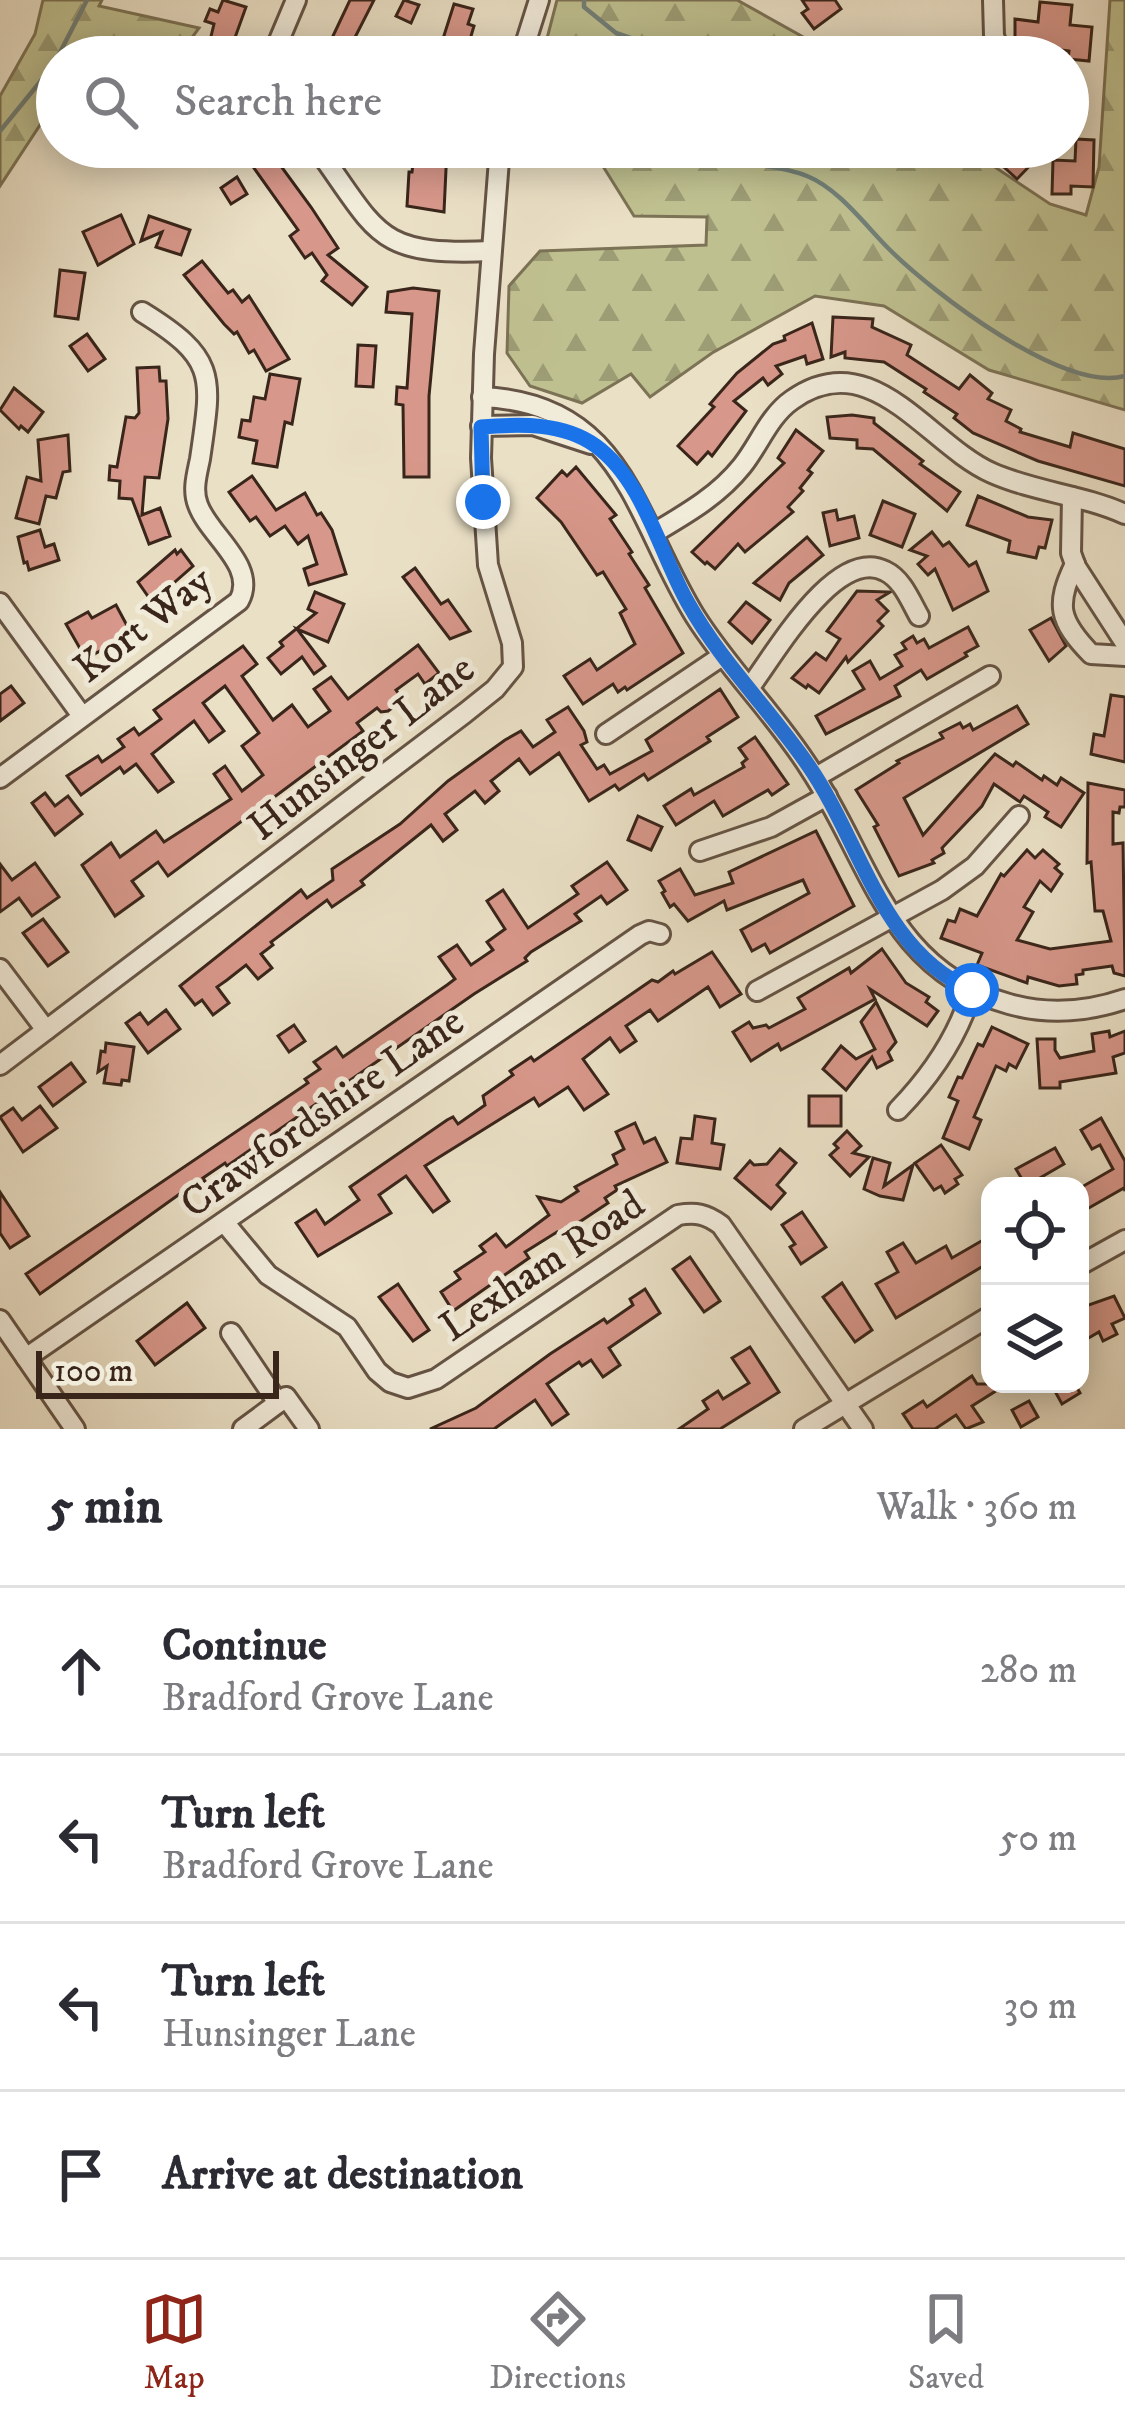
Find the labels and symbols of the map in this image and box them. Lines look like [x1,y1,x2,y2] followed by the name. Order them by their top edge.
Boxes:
[456,475,510,529] route end
[64,555,224,695] street label: Kort Way
[238,644,486,853] street label: Hunsinger Lane
[945,963,999,1017] route start
[171,996,474,1231] street label: Crawfordshire Lane
[430,1179,655,1354] street label: Lexham Road
[36,1345,279,1398] scale bar

